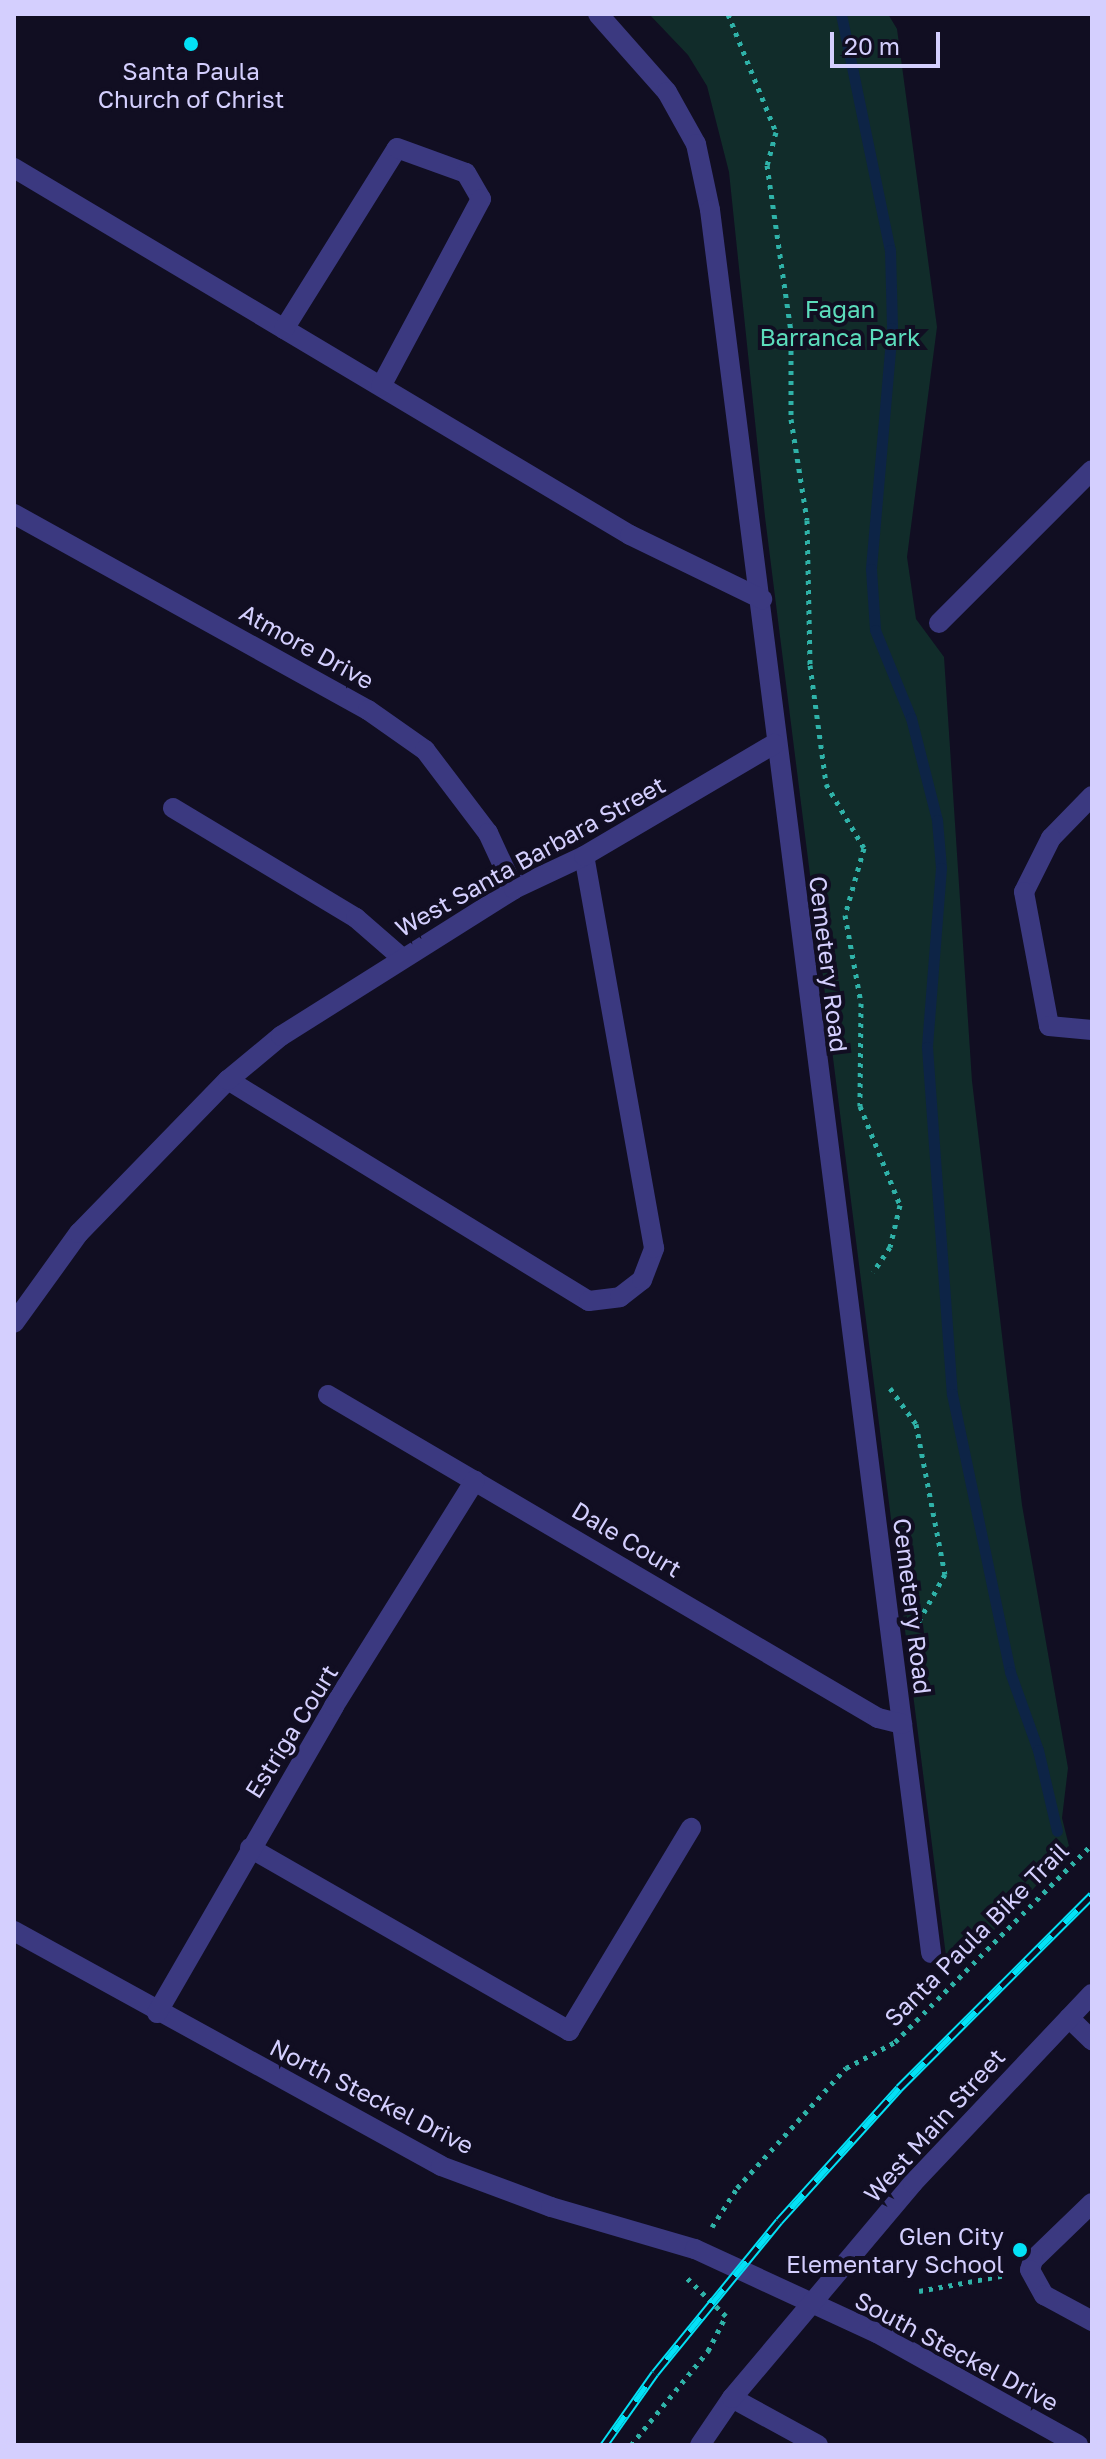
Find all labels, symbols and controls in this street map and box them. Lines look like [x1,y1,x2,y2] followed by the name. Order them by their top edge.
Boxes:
[834,16,944,66] scale bar
[844,31,900,60] text: 20 m
[182,35,200,53] marker: Santa Paula Church of Christ
[98,57,284,113] place label: Santa Paula Church of Christ
[759,295,921,351] park label: Fagan Barranca Park
[235,597,379,695] street label: Atmore Drive
[390,770,670,942] street label: West Santa Barbara Street
[804,874,854,1054] street label: Cemetery Road
[567,1495,687,1583] street label: Dale Court
[888,1516,938,1696] street label: Cemetery Road
[239,1659,343,1803] street label: Estriga Court
[878,1836,1074,2032] street label: Santa Paula Bike Trail
[265,2032,479,2160] street label: North Steckel Drive
[857,2042,1011,2208] street label: West Main Street
[786,2222,1004,2278] place label: Glen City Elementary School
[1011,2241,1029,2259] marker: Glen City Elementary School
[850,2285,1064,2417] street label: South Steckel Drive

